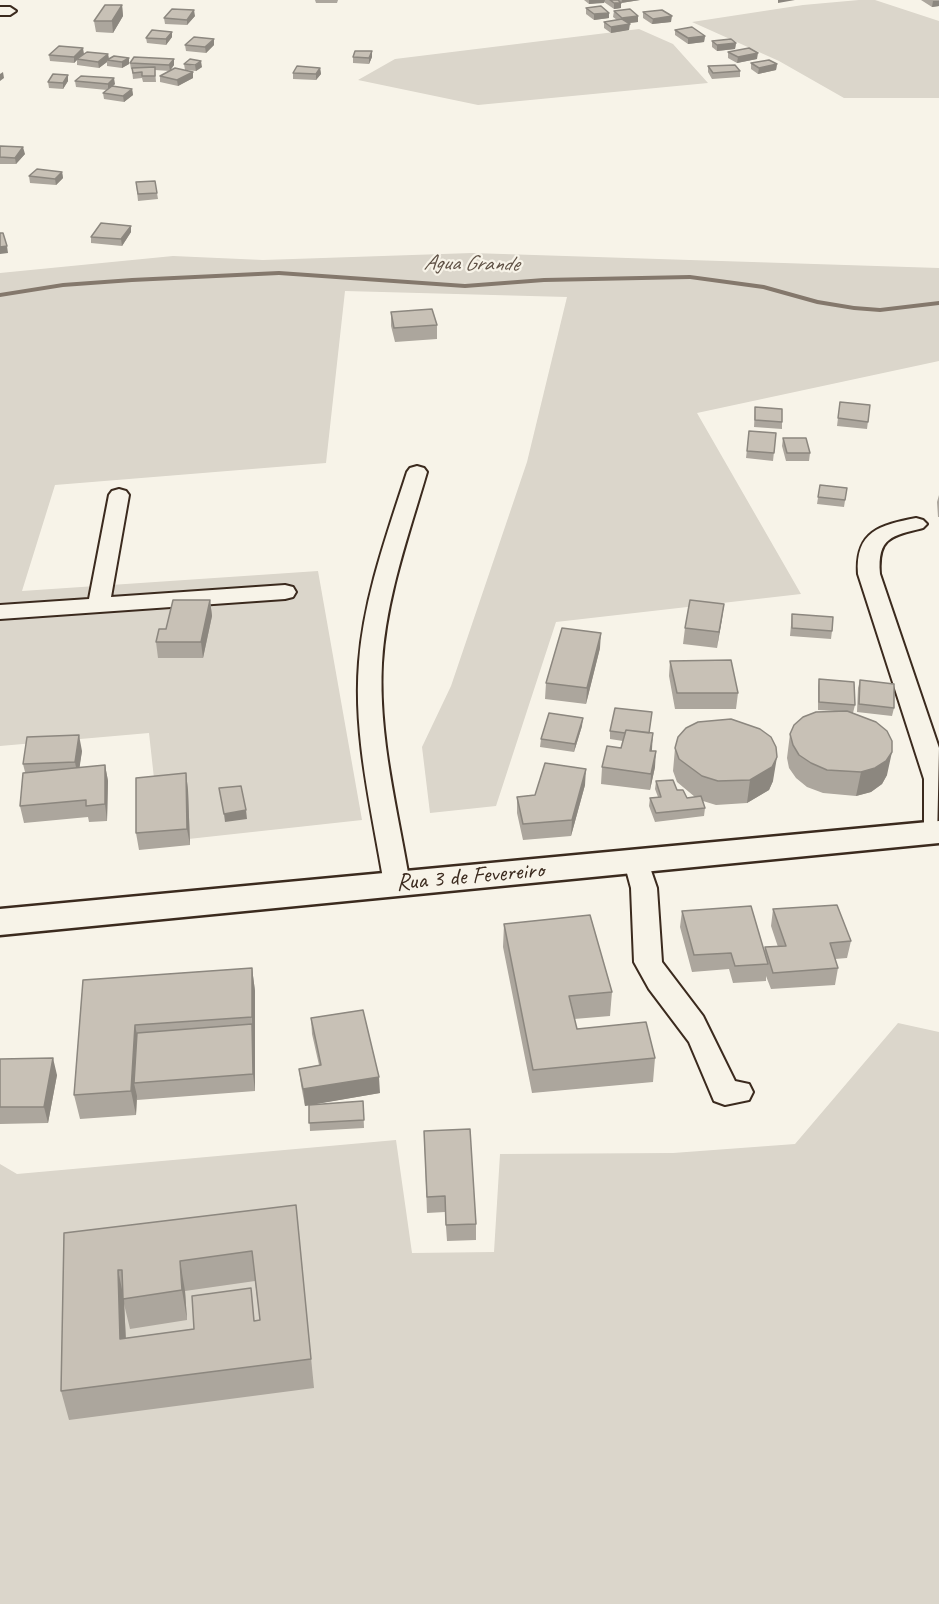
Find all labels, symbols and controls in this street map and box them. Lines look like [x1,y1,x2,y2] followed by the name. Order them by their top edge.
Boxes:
[423,250,519,278] water label: Agua Grande
[395,856,545,898] street label: Rua 3 de Fevereiro

